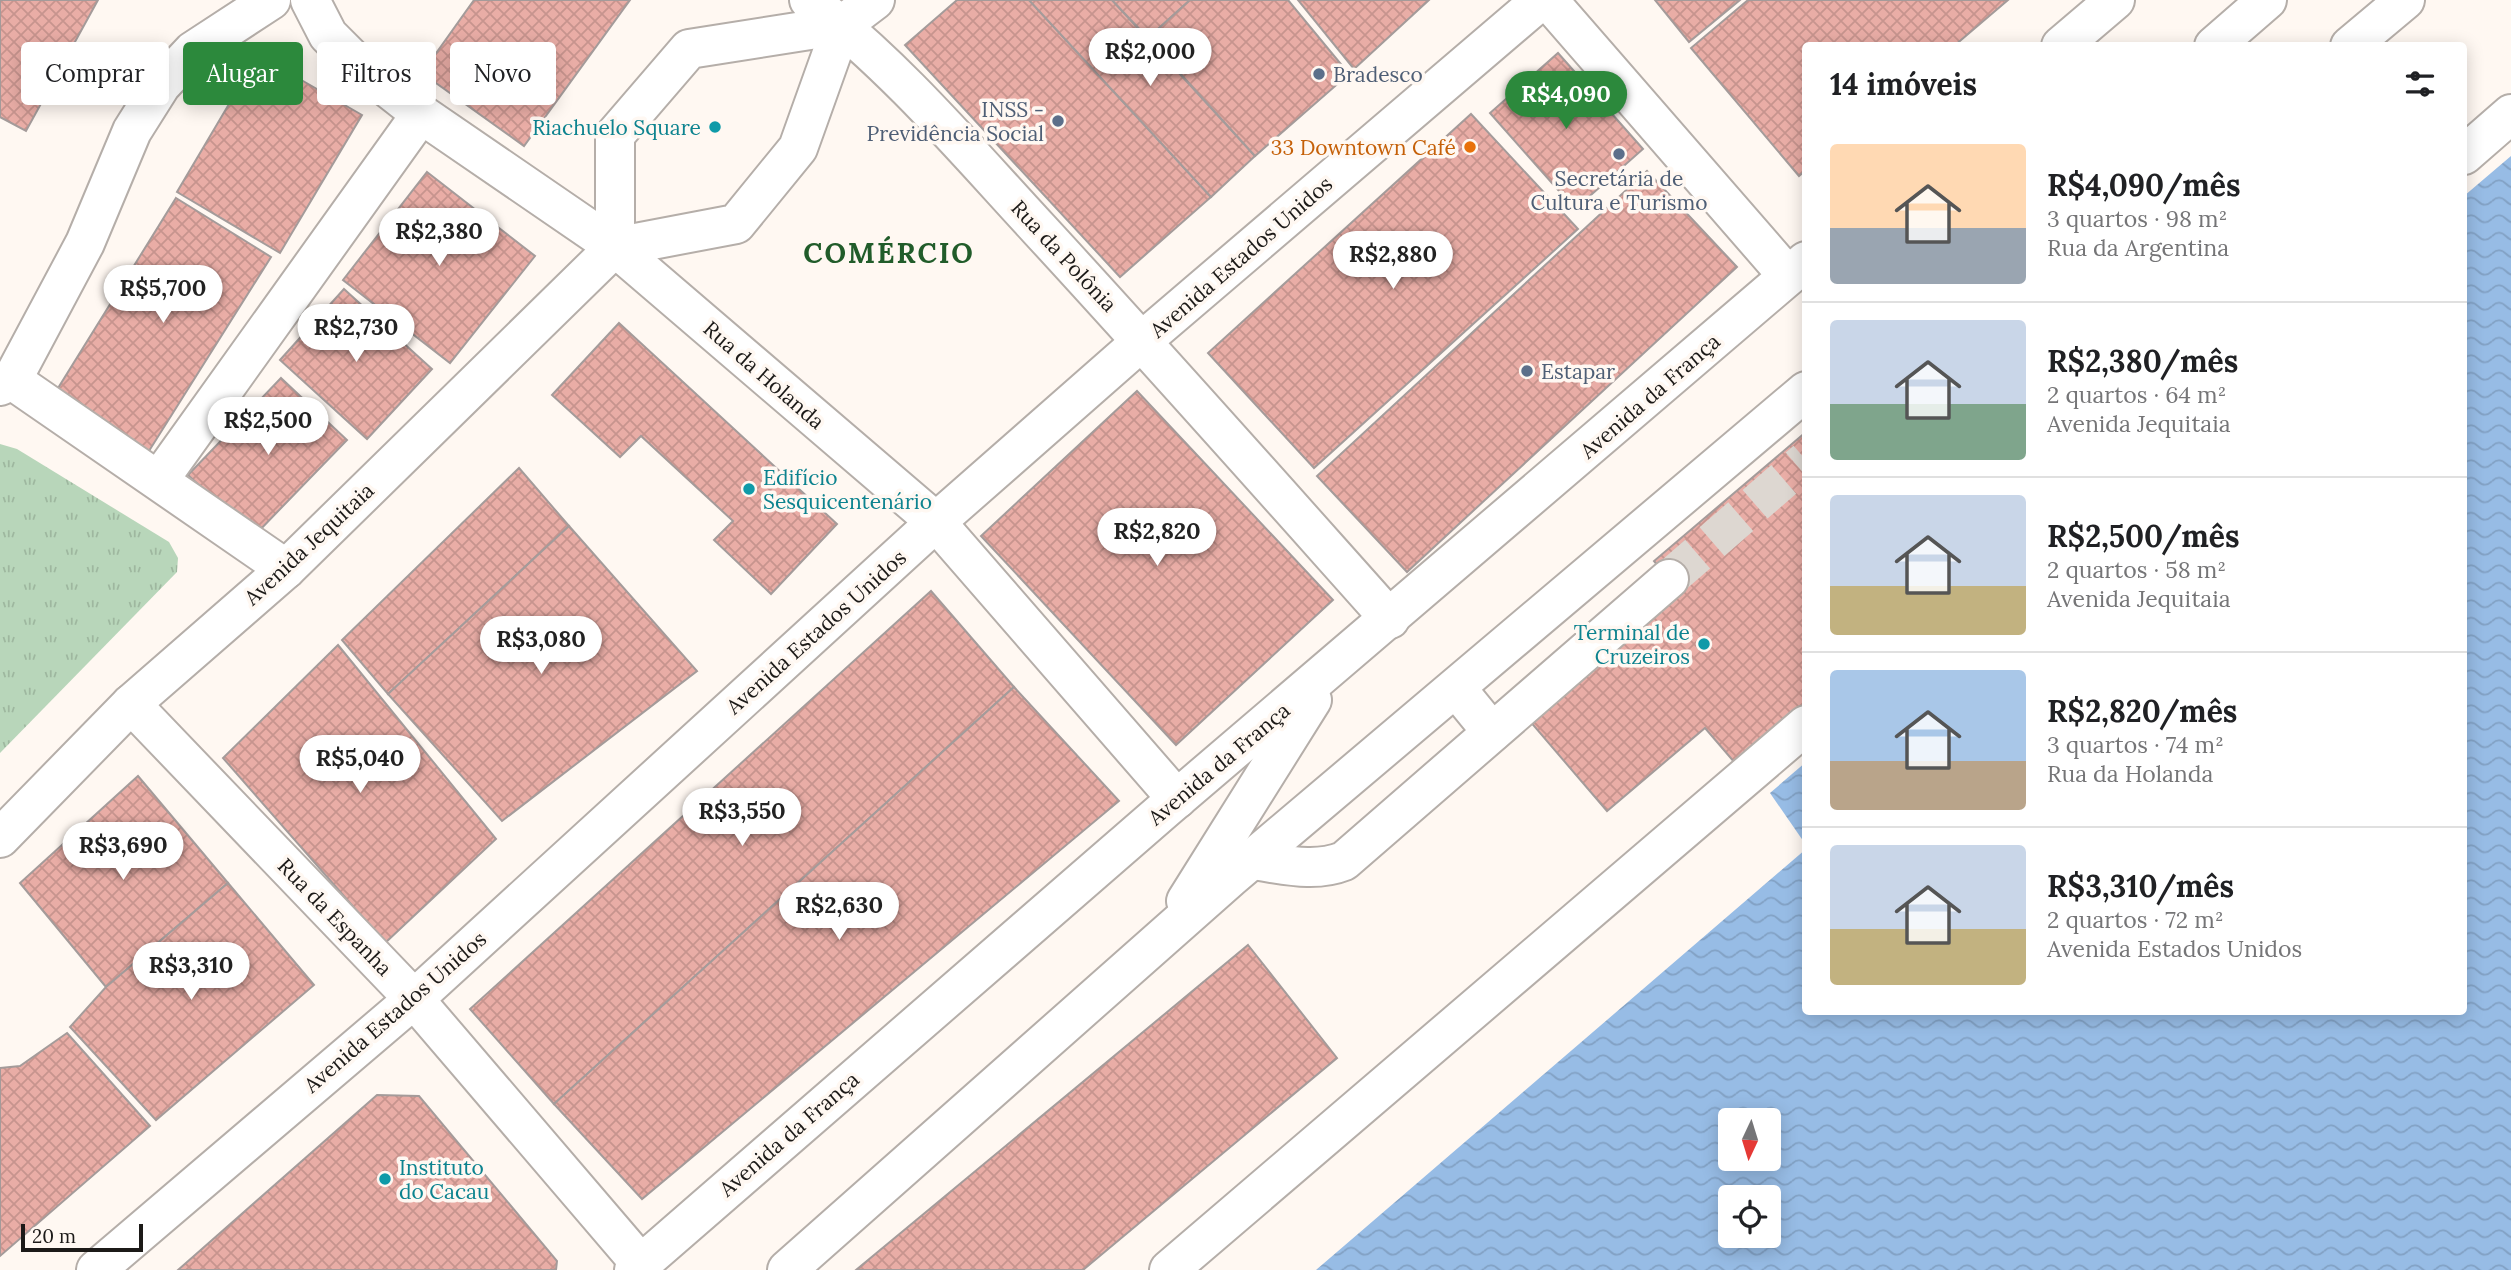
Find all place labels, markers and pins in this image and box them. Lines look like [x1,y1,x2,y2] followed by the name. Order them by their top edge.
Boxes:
[1085,28,1215,88] pin: R$2,000
[1333,61,1423,88] place label: Bradesco
[1311,66,1327,82] marker: Bradesco
[1501,72,1631,131] pin: R$4,090
[867,96,1044,147] place label: INSS - Previdência Social
[1050,113,1066,129] marker: INSS - Previdência Social
[532,114,701,141] place label: Riachuelo Square
[707,119,723,135] marker: Riachuelo Square
[1271,134,1456,161] place label: 33 Downtown Café
[1462,139,1478,155] marker: 33 Downtown Café
[1611,146,1627,162] marker: Secretária de Cultura e Turismo
[1530,165,1708,216] place label: Secretária de Cultura e Turismo
[374,208,504,268] pin: R$2,380
[1328,232,1458,291] pin: R$2,880
[98,266,228,325] pin: R$5,700
[291,304,421,364] pin: R$2,730
[1541,358,1615,385] place label: Estapar
[1519,363,1535,379] marker: Estapar
[203,398,333,457] pin: R$2,500
[763,464,932,515] place label: Edifício Sesquicentenário
[741,481,757,497] marker: Edifício Sesquicentenário
[1092,508,1222,568] pin: R$2,820
[476,616,606,676] pin: R$3,080
[1574,619,1690,670] place label: Terminal de Cruzeiros
[1696,636,1712,652] marker: Terminal de Cruzeiros
[295,736,425,795] pin: R$5,040
[677,788,807,848] pin: R$3,550
[58,822,188,882] pin: R$3,690
[774,883,904,942] pin: R$2,630
[126,942,256,1002] pin: R$3,310
[399,1154,489,1205] place label: Instituto do Cacau
[377,1171,393,1187] marker: Instituto do Cacau

